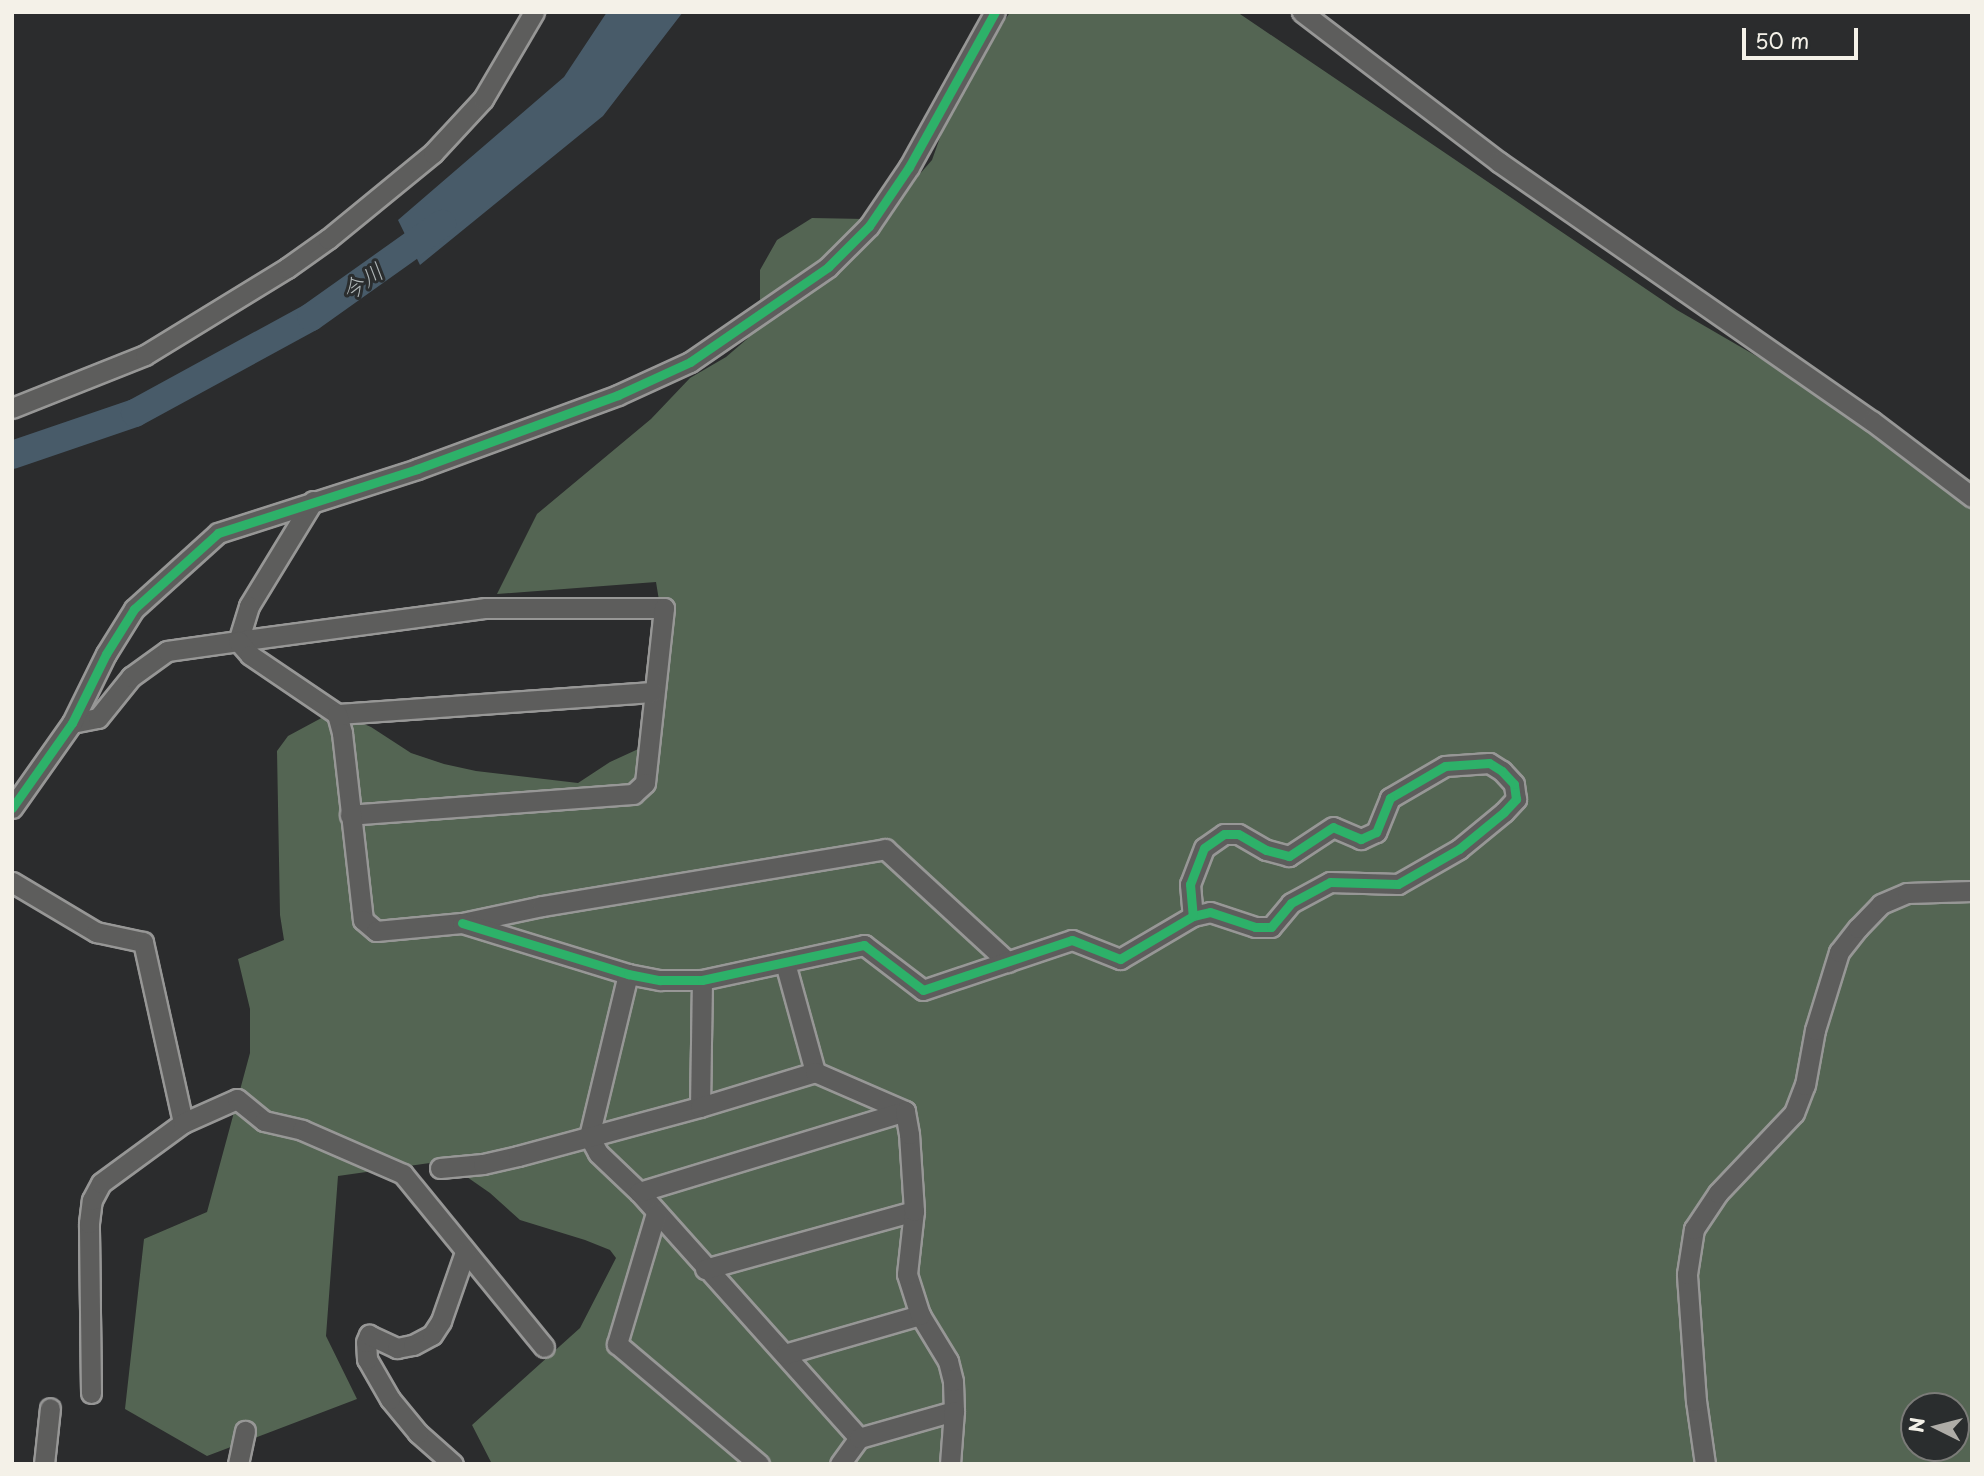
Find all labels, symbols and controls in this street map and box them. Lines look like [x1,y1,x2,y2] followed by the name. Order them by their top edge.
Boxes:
[1746,14,1862,58] scale bar
[1755,24,1809,56] text: 50 m
[335,257,389,305] water label: 今川
[1900,1392,1970,1462] north arrow
[1901,1416,1931,1434] text: N

